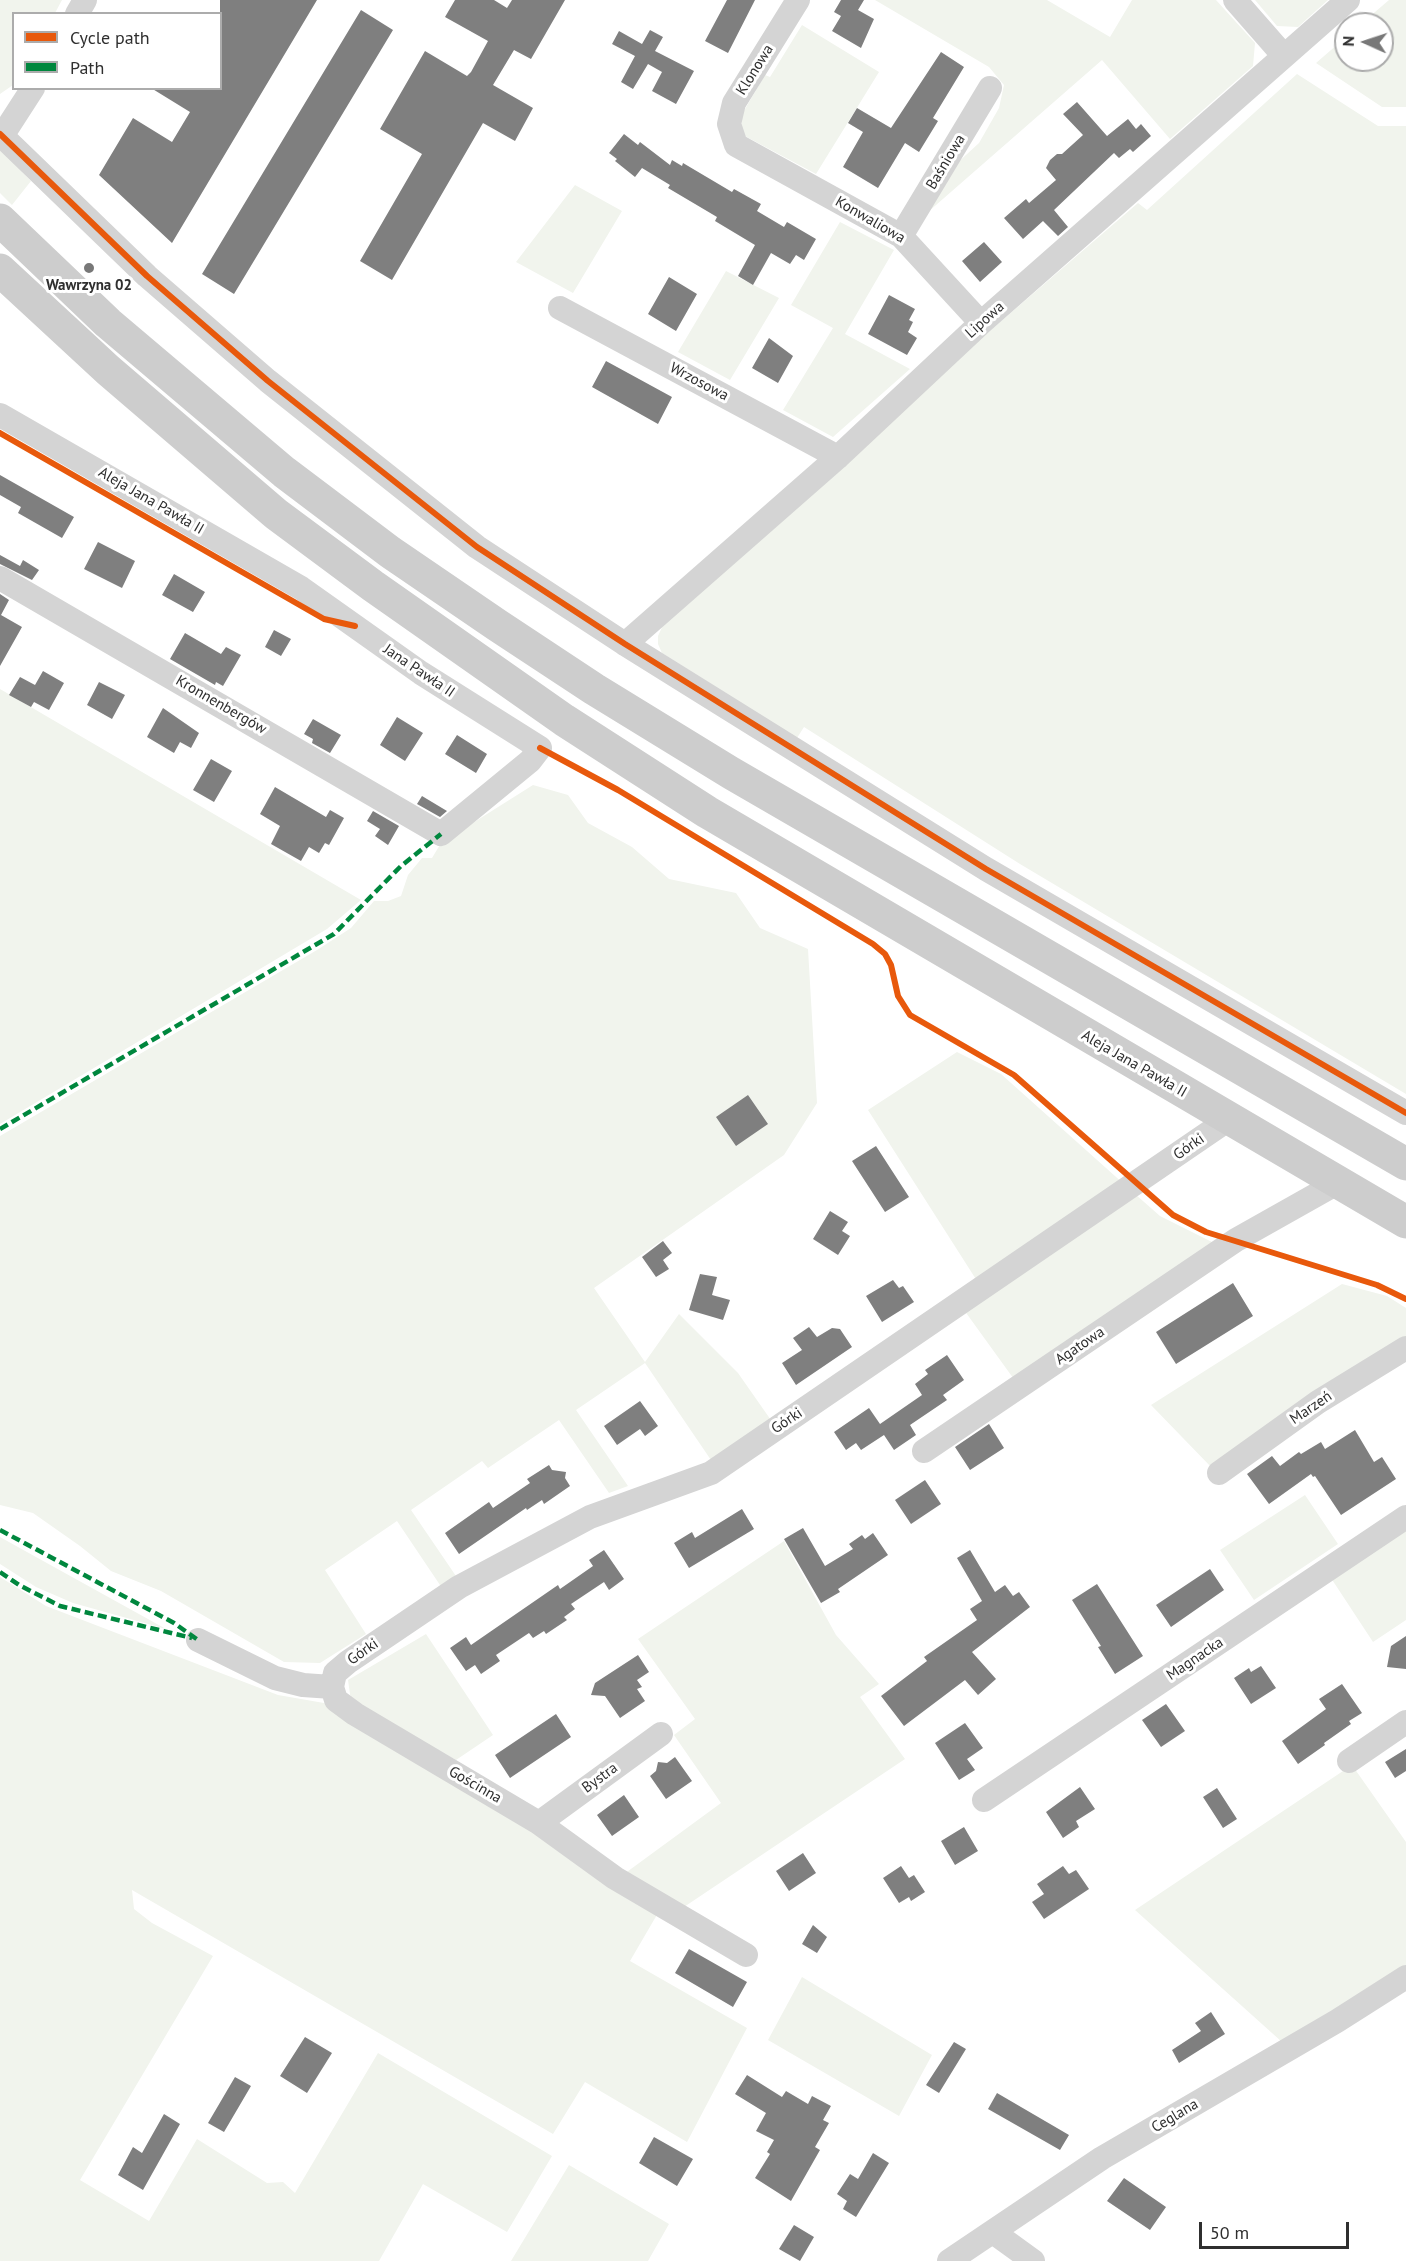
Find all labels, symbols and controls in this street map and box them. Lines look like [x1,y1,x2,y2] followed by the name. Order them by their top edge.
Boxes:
[12,12,222,90] legend
[1334,12,1394,72] north arrow
[70,26,150,49] text: Cycle path
[1338,35,1358,47] text: N
[732,41,778,99] street label: Klonowa
[70,56,104,79] text: Path
[923,131,969,193] street label: Baśniowa
[832,193,908,247] street label: Konwaliowa
[82,261,96,275] marker: Wawrzyna 02
[46,277,132,295] place label: Wawrzyna 02
[962,298,1008,342] street label: Lipowa
[666,359,732,405] street label: Wrzosowa
[95,464,207,538] street label: Aleja Jana Pawła II
[380,641,458,701] street label: Jana Pawła II
[172,672,270,738] street label: Kronnenbergów
[1078,1027,1190,1101] street label: Aleja Jana Pawła II
[1170,1130,1208,1164] street label: Górki
[1052,1323,1108,1369] street label: Agatowa
[1287,1387,1335,1429] street label: Marzeń
[768,1404,806,1438] street label: Górki
[1163,1634,1227,1684] street label: Magnacka
[344,1635,382,1669] street label: Górki
[579,1759,621,1797] street label: Bystra
[445,1763,505,1807] street label: Gościnna
[1149,2095,1201,2137] street label: Ceglana
[1202,2210,1352,2248] scale bar
[1210,2221,1249,2244] text: 50 m

